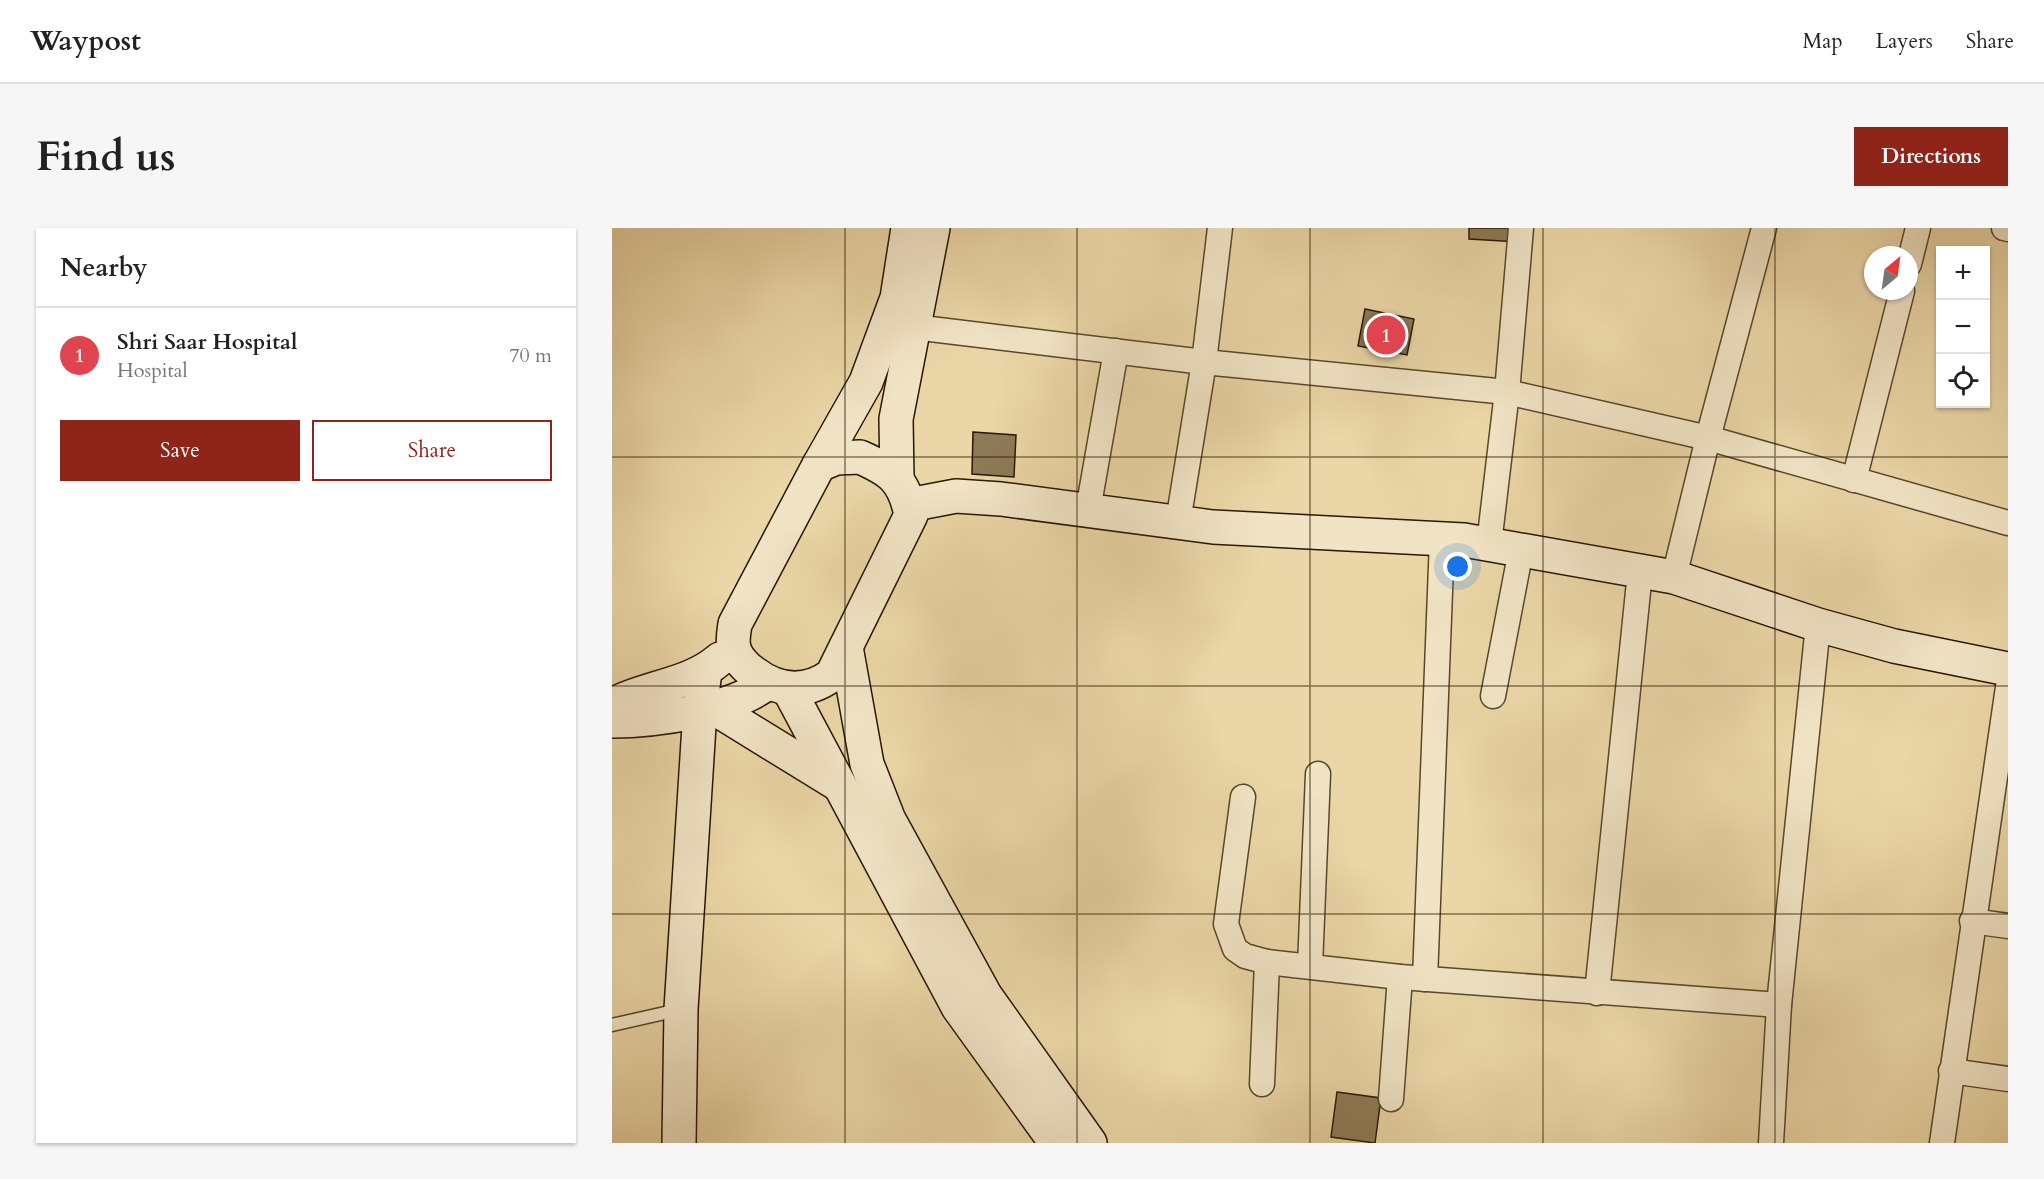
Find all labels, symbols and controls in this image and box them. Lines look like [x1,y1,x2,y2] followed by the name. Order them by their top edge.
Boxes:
[30,22,141,60] text: Waypost
[1803,27,1843,56] text: Map
[1876,27,1933,56] text: Layers
[1966,27,2014,56] text: Share
[1854,127,2008,186] button: Directions
[36,128,176,185] text: Find us
[1864,246,1918,300] north arrow
[1936,246,1990,408] map controls
[1936,246,1990,300] button: +
[60,250,148,285] text: Nearby
[1936,300,1990,354] button: −
[1366,312,1406,358] pin: 1
[117,327,297,357] text: Shri Saar Hospital
[74,342,85,369] text: 1
[509,342,552,369] text: 70 m
[1936,354,1990,408] button: locate
[117,357,188,384] text: Hospital
[60,420,300,481] button: Save
[312,420,552,481] button: Share
[1443,552,1472,581] your location

